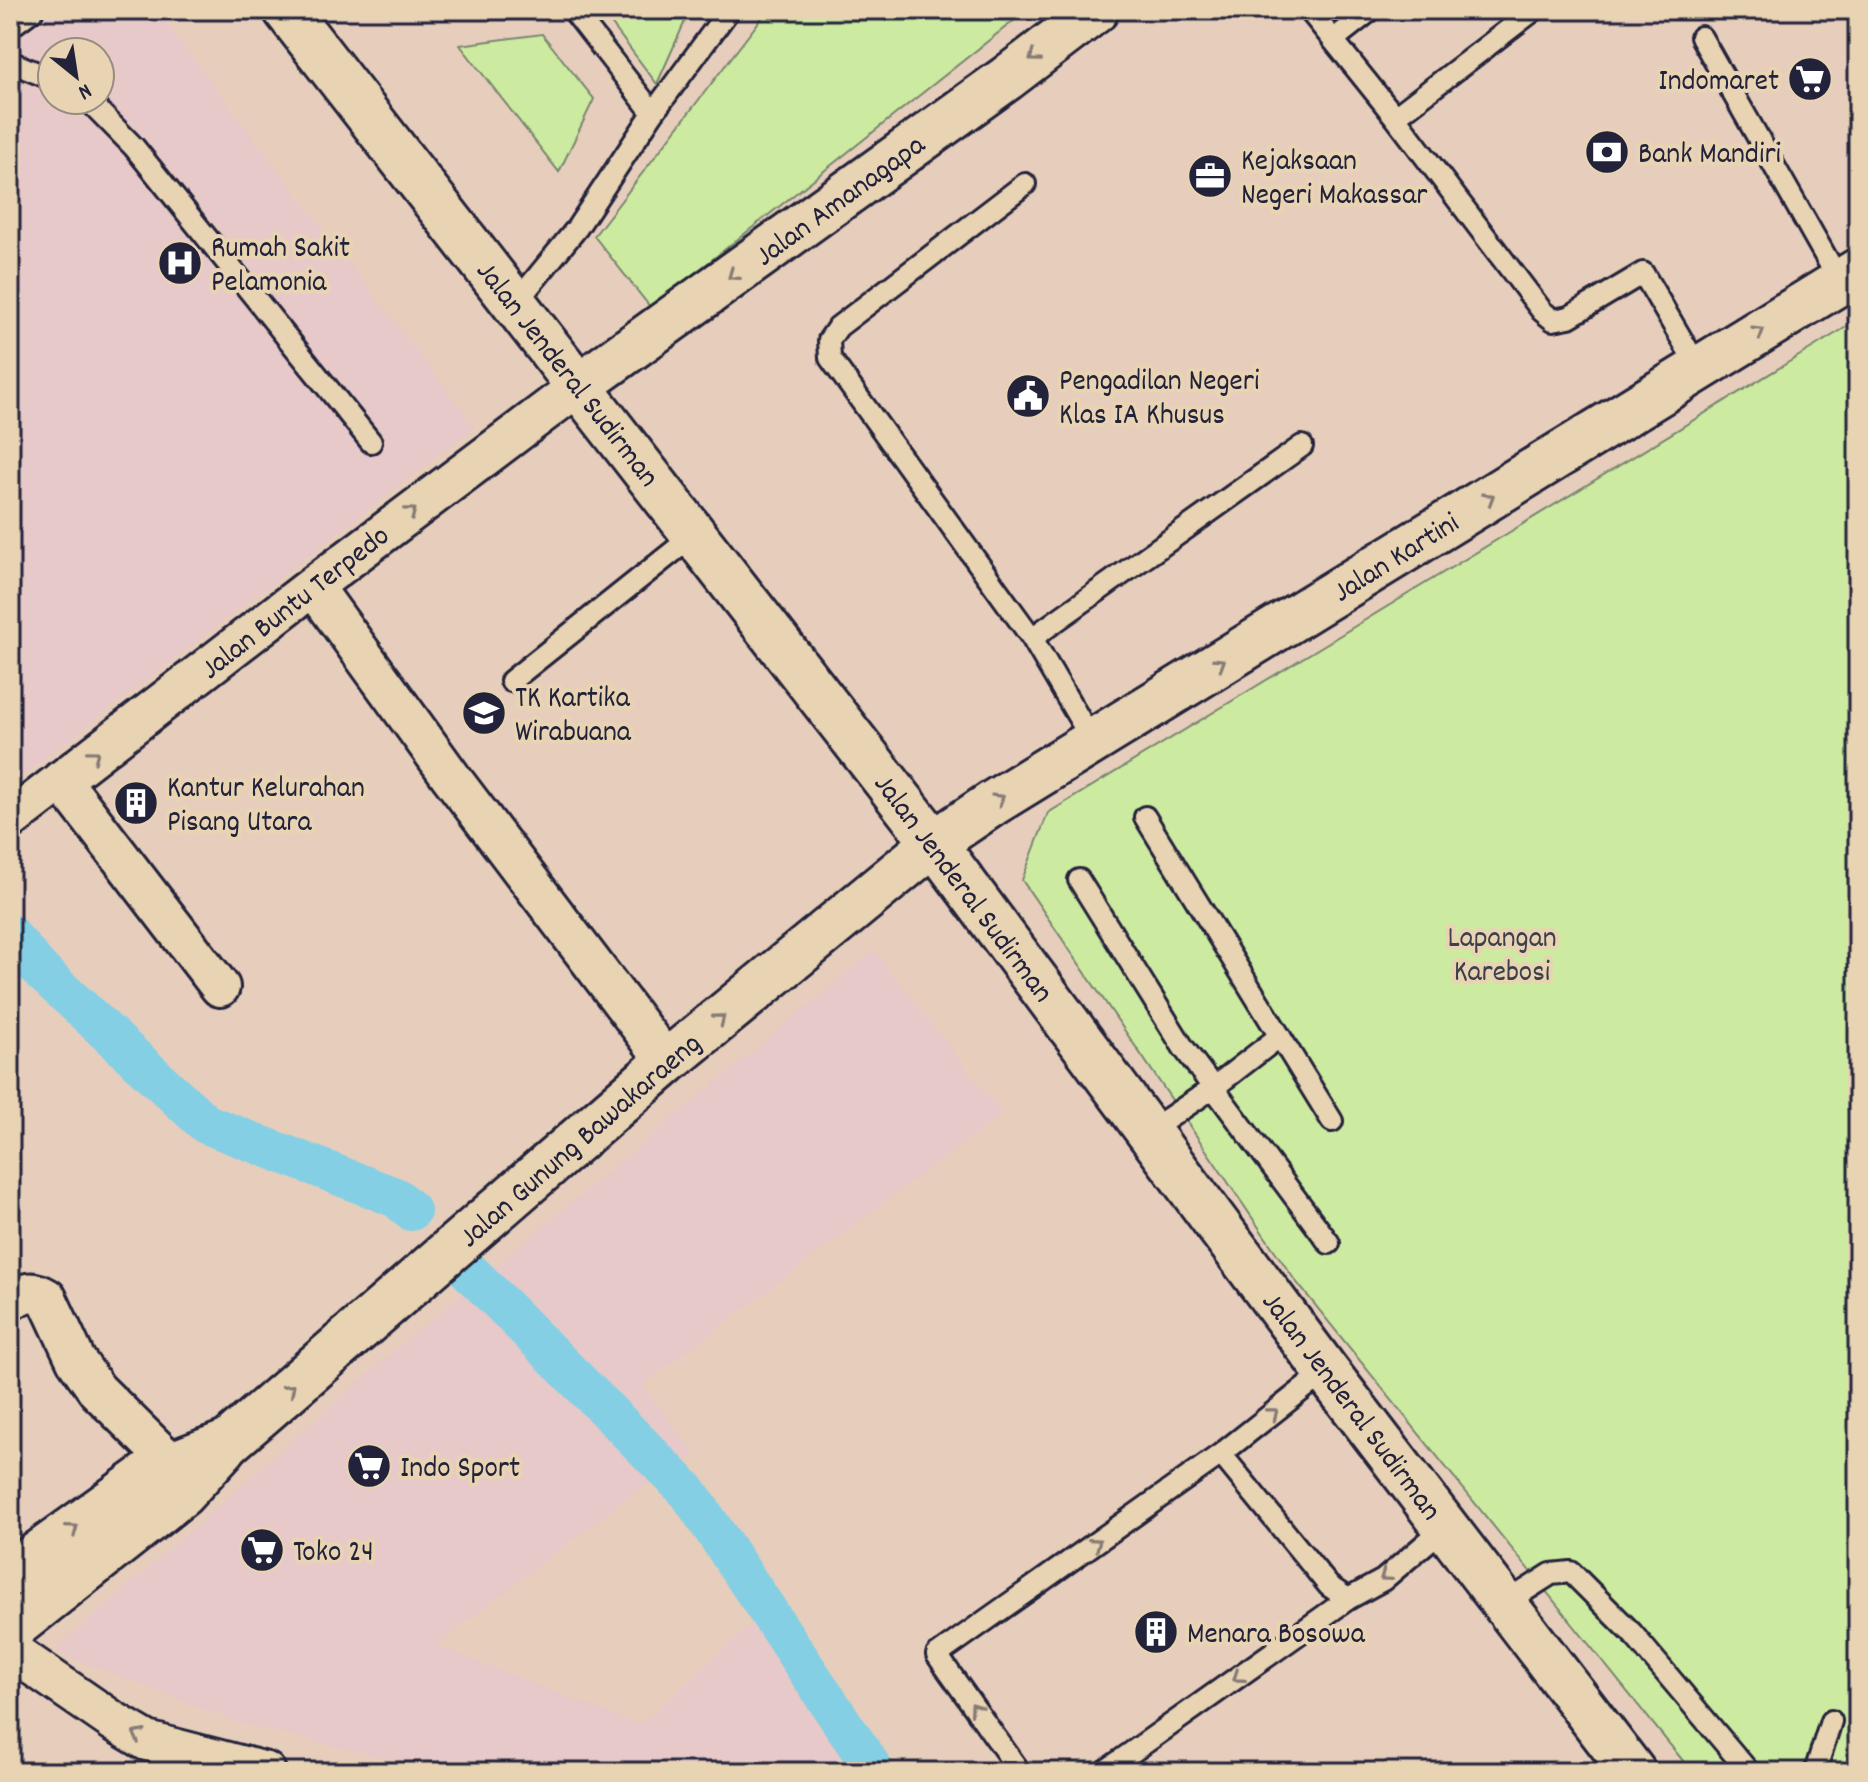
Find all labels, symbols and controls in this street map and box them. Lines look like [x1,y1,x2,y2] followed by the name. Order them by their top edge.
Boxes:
[36,36,116,116] north arrow
[1028,48,1043,62] one-way arrow
[1786,55,1834,103] supermarket icon: Indomaret
[1658,62,1779,105] place label: Indomaret
[72,74,97,106] text: N
[748,126,936,279] street label: Jalan Amanagapa
[1583,128,1631,176] bank icon: Bank Mandiri
[1638,135,1781,178] place label: Bank Mandiri
[1241,142,1427,219] place label: Kejaksaan Negeri Makassar
[1186,152,1234,200] office icon: Kejaksaan Negeri Makassar
[211,229,350,306] place label: Rumah Sakit Pelamonia
[156,239,204,287] hospital icon: Rumah Sakit Pelamonia
[463,253,668,498] street label: Jalan Jenderal Sudirman
[727,266,742,280] one-way arrow
[1750,327,1765,342] one-way arrow
[1059,362,1259,439] place label: Pengadilan Negeri Klas IA Khusus
[1004,372,1052,420] public building icon: Pengadilan Negeri Klas IA Khusus
[1481,492,1495,507] one-way arrow
[1326,504,1469,616] street label: Jalan Kartini
[402,507,417,521] one-way arrow
[193,517,400,692] street label: Jalan Buntu Terpedo
[1211,657,1226,673] one-way arrow
[515,679,632,756] place label: TK Kartika Wirabuana
[460,689,508,737] school or university icon: TK Kartika Wirabuana
[85,751,100,765] one-way arrow
[861,766,1062,1013] street label: Jalan Jenderal Sudirman
[167,769,365,846] place label: Kantur Kelurahan Pisang Utara
[112,779,160,827] building icon: Kantur Kelurahan Pisang Utara
[990,794,1005,809] one-way arrow
[1447,919,1557,996] park label: Lapangan Karebosi
[711,1014,725,1029] one-way arrow
[451,1025,713,1260] street label: Jalan Gunung Bawakaraeng
[1249,1284,1450,1531] street label: Jalan Jenderal Sudirman
[280,1384,295,1399] one-way arrow
[1264,1408,1278,1423] one-way arrow
[345,1442,393,1490] supermarket icon: Indo Sport
[400,1449,520,1492] place label: Indo Sport
[65,1524,79,1539] one-way arrow
[238,1526,286,1574] supermarket icon: Toko 24
[293,1533,374,1576] place label: Toko 24
[1087,1538,1102,1552] one-way arrow
[1380,1567,1394,1581] one-way arrow
[1132,1608,1180,1656] building icon: Menara Bosowa
[1187,1615,1366,1658] place label: Menara Bosowa
[1233,1667,1247,1682] one-way arrow
[970,1703,985,1717] one-way arrow
[131,1729,146,1744] one-way arrow

